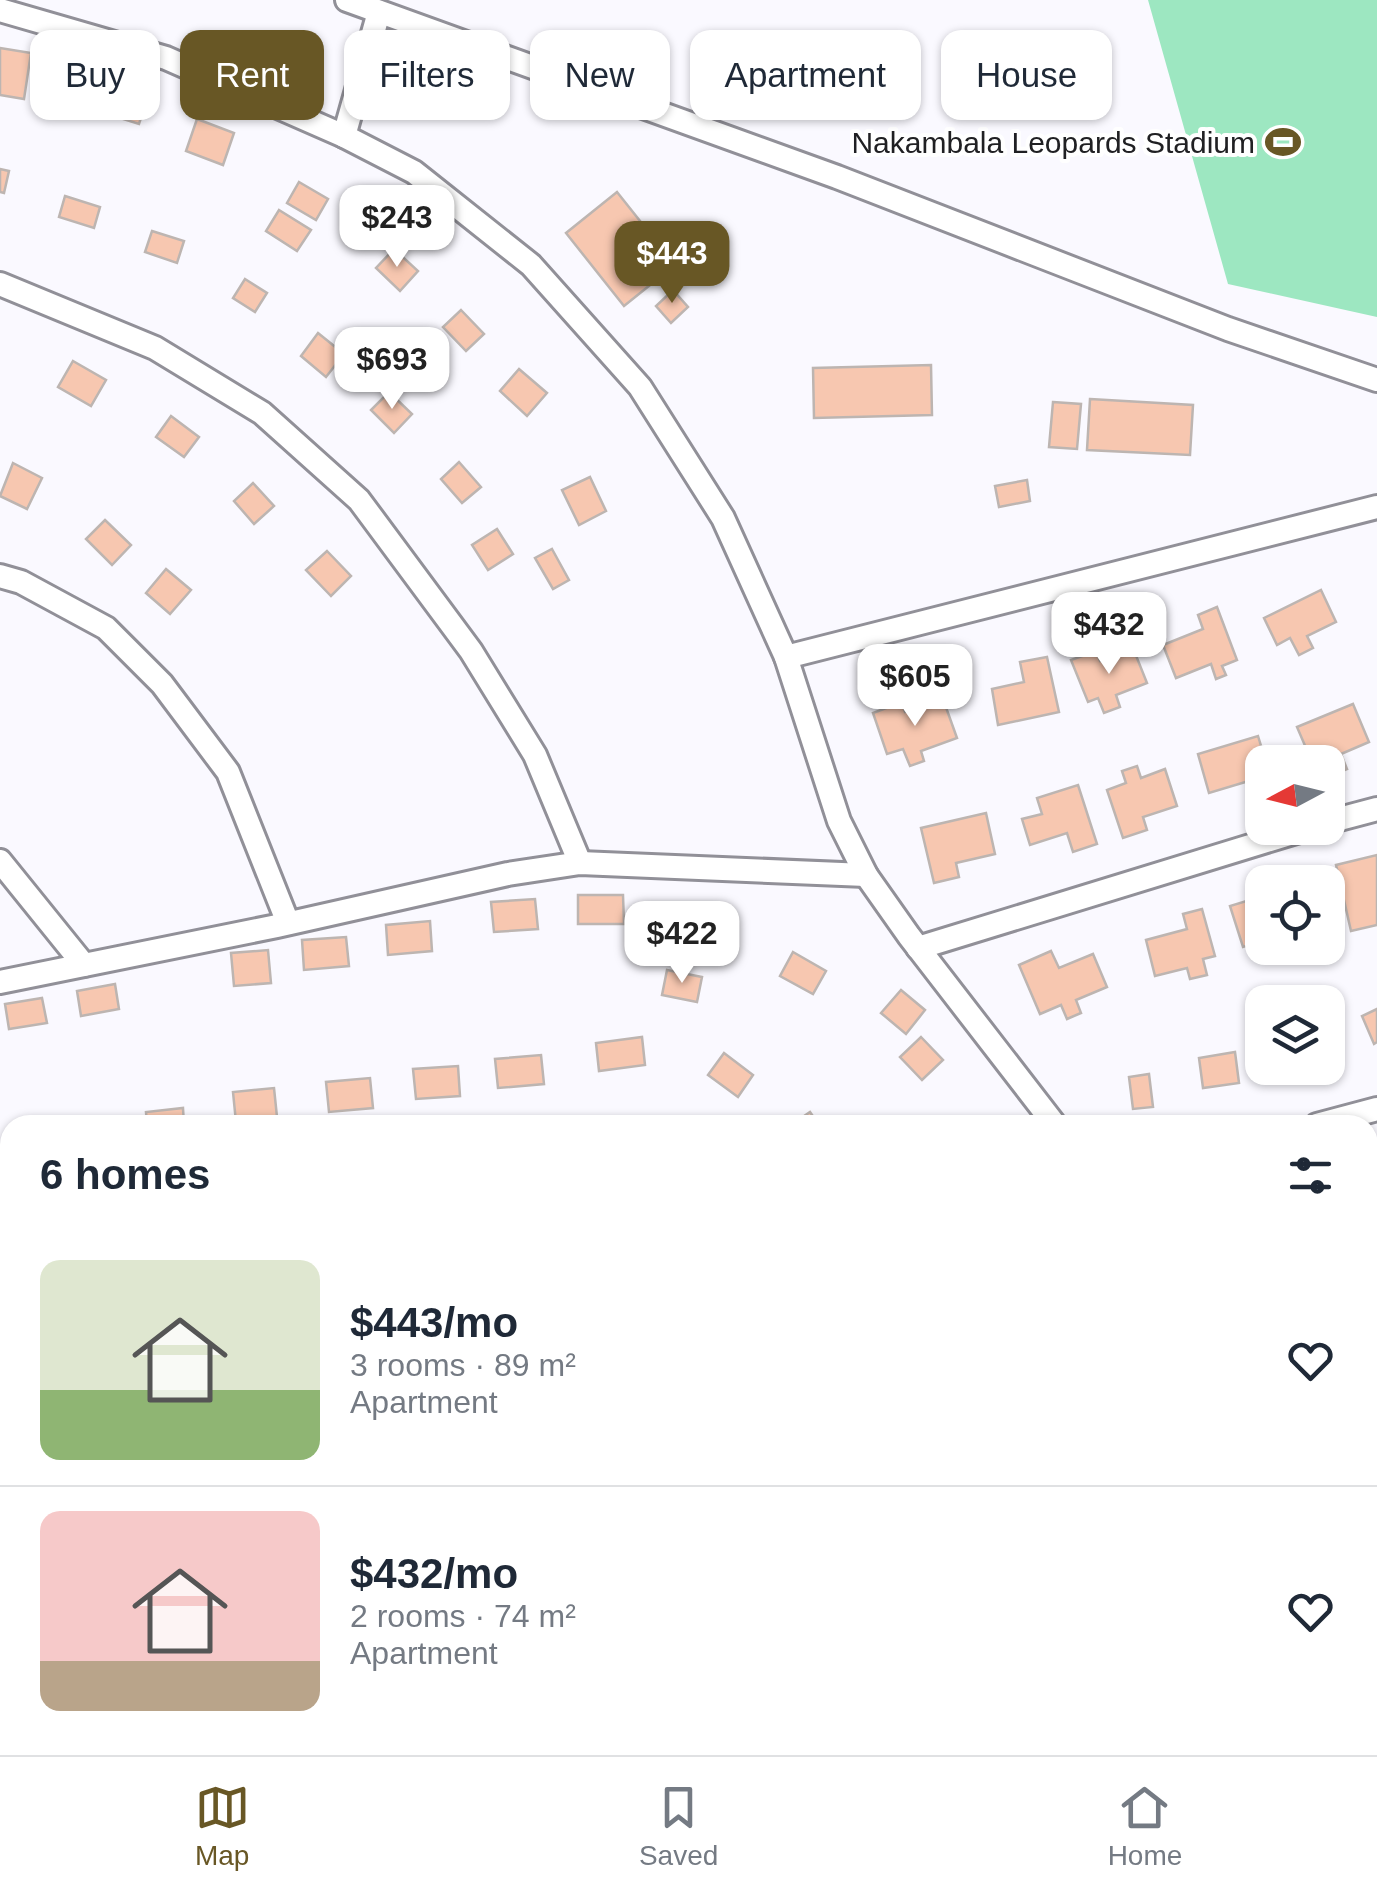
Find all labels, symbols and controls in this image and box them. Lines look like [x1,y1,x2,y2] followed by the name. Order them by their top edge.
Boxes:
[30,30,160,120] chip: Buy
[180,30,324,120] chip: Rent
[344,30,510,120] chip: Filters
[530,30,670,120] chip: New
[690,30,921,120] chip: Apartment
[941,30,1112,120] chip: House
[1264,123,1302,161] sports icon: Nakambala Leopards Stadium
[851,126,1255,159] place label: Nakambala Leopards Stadium
[338,185,456,270] pin: $243
[361,199,433,235] text: $243
[613,221,731,306] pin: $443
[636,235,708,271] text: $443
[333,327,451,412] pin: $693
[356,341,428,377] text: $693
[1050,592,1168,677] pin: $432
[1073,606,1145,642] text: $432
[856,644,974,729] pin: $605
[879,658,951,694] text: $605
[1245,745,1345,845] north arrow
[1245,745,1345,1085] map controls
[1245,865,1345,965] button: locate
[623,901,741,986] pin: $422
[646,915,718,951] text: $422
[1245,985,1345,1085] button: layers
[1283,1148,1338,1203] icon: filters
[40,1151,210,1198] text: 6 homes
[350,1299,518,1346] text: $443/mo
[120,1300,240,1420] icon: home
[1283,1333,1338,1388] icon: heart
[350,1347,576,1383] text: 3 rooms · 89 m²
[350,1384,498,1420] text: Apartment
[350,1550,518,1597] text: $432/mo
[120,1551,240,1671] icon: home
[1283,1584,1338,1639] icon: heart
[350,1598,576,1634] text: 2 rooms · 74 m²
[350,1635,498,1671] text: Apartment
[195,1780,250,1872] tab: Map
[639,1780,718,1872] tab: Saved
[1108,1780,1182,1872] tab: Home

